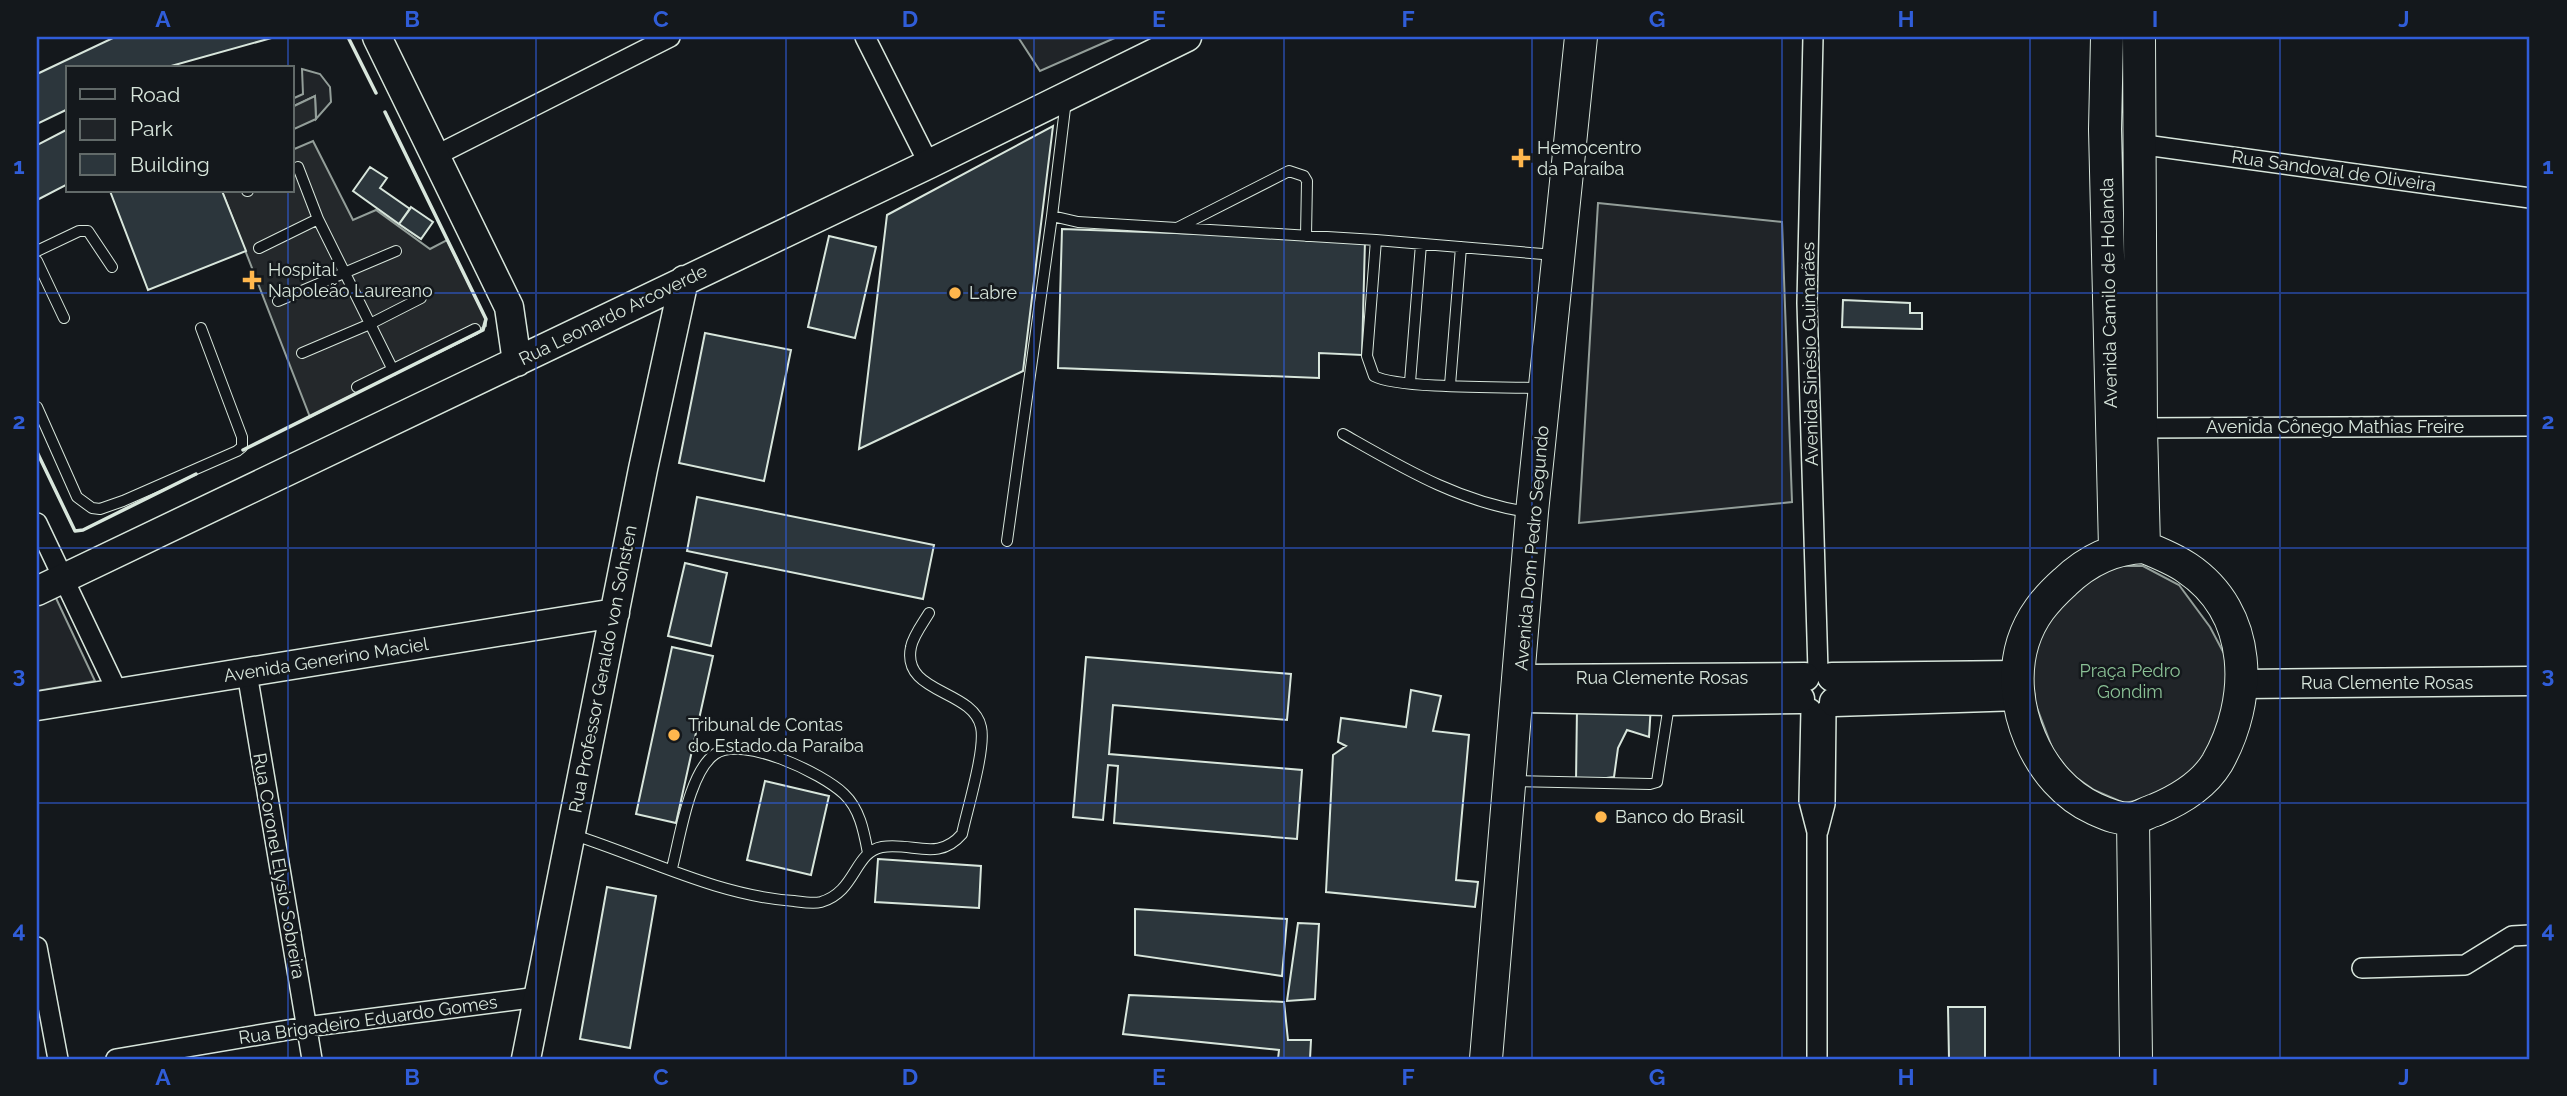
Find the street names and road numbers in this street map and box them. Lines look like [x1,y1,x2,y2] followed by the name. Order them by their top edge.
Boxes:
[2231,146,2438,195] street label: Rua Sandoval de Oliveira
[2096,178,2121,409] street label: Avenida Camilo de Holanda
[1797,241,1822,466] street label: Avenida Sinésio Guimarães
[515,260,711,369] street label: Rua Leonardo Arcoverde
[2206,416,2464,437] street label: Avenida Cônego Mathias Freire
[1510,424,1553,671] street label: Avenida Dom Pedro Segundo
[564,523,641,815] street label: Rua Professor Geraldo von Sohsten
[222,633,430,686] street label: Avenida Generino Maciel
[1576,667,1749,688] street label: Rua Clemente Rosas
[2301,672,2474,693] street label: Rua Clemente Rosas
[249,751,310,980] street label: Rua Coronel Elysio Sobreira
[237,991,499,1048] street label: Rua Brigadeiro Eduardo Gomes

